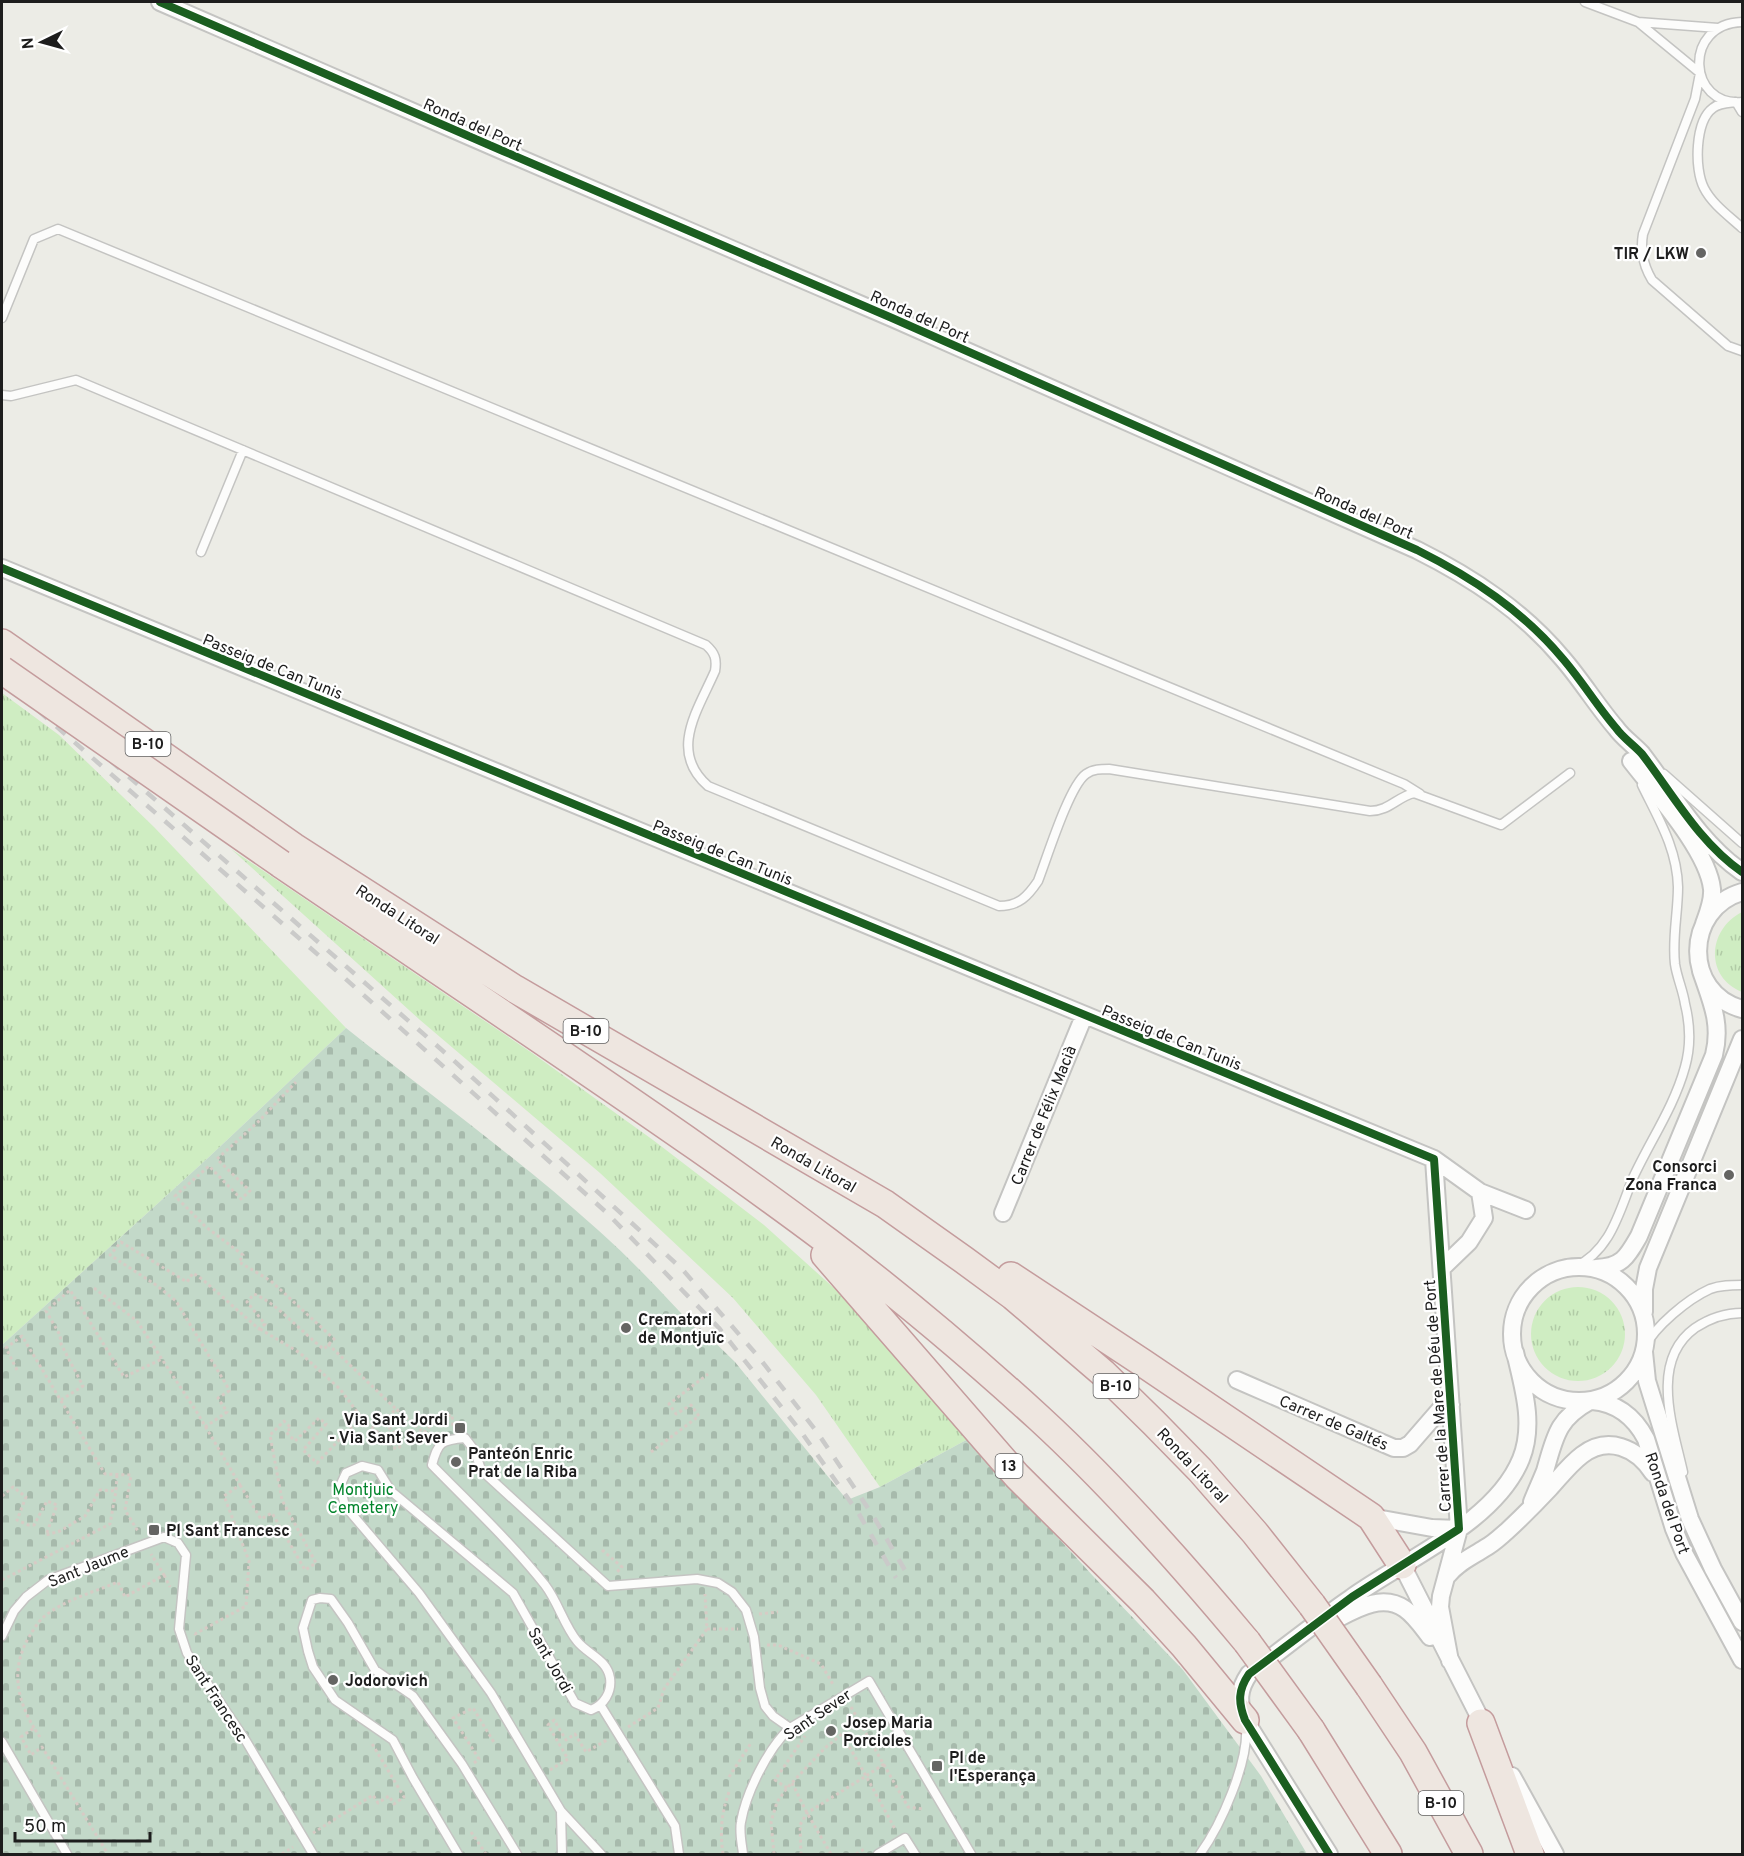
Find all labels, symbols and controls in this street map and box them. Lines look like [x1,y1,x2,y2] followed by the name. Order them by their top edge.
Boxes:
[12,12,72,72] north arrow
[19,37,40,50] text: N
[419,95,525,157] street label: Ronda del Port
[1614,245,1689,265] place label: TIR / LKW
[1694,246,1708,260] marker: TIR / LKW
[866,287,972,349] street label: Ronda del Port
[1310,483,1416,545] street label: Ronda del Port
[199,631,345,705] street label: Passeig de Can Tunis
[126,732,170,756] road number: B-10
[649,817,795,891] street label: Passeig de Can Tunis
[351,881,443,950] street label: Ronda Litoral
[1098,1002,1244,1076] street label: Passeig de Can Tunis
[564,1019,608,1043] road number: B-10
[1008,1043,1082,1189] street label: Carrer de Félix Macià
[767,1133,859,1198] street label: Ronda Litoral
[1625,1158,1717,1196] place label: Consorci Zona Franca
[1722,1168,1736,1182] marker: Consorci Zona Franca
[1421,1279,1457,1513] street label: Carrer de la Mare de Déu de Port
[638,1311,725,1349] place label: Crematori de Montjuïc
[619,1321,633,1335] marker: Crematori de Montjuïc
[1094,1374,1138,1398] road number: B-10
[1276,1392,1391,1456] street label: Carrer de Galtés
[329,1411,448,1449] place label: Via Sant Jordi - Via Sant Sever
[453,1421,467,1435] marker: Via Sant Jordi - Via Sant Sever
[1152,1425,1232,1508] street label: Ronda Litoral
[468,1445,577,1483] place label: Panteón Enric Prat de la Riba
[1639,1450,1693,1557] street label: Ronda del Port
[996,1454,1022,1478] road number: 13
[449,1455,463,1469] marker: Panteón Enric Prat de la Riba
[328,1481,398,1519] park label: Montjuic Cemetery
[166,1522,290,1542] place label: Pl Sant Francesc
[147,1523,161,1537] marker: Pl Sant Francesc
[45,1543,132,1593] street label: Sant Jaume
[522,1624,576,1698] street label: Sant Jordi
[180,1652,251,1747] street label: Sant Francesc
[345,1672,428,1692] place label: Jodorovich
[326,1673,340,1687] marker: Jodorovich
[780,1686,856,1746] street label: Sant Sever
[843,1714,933,1752] place label: Josep Maria Porcioles
[824,1724,838,1738] marker: Josep Maria Porcioles
[949,1749,1036,1787] place label: Pl de l'Esperança
[930,1759,944,1773] marker: Pl de l'Esperança
[1418,1791,1464,1815] road number: B-10
[15,1805,150,1843] scale bar
[24,1816,66,1839] text: 50 m

